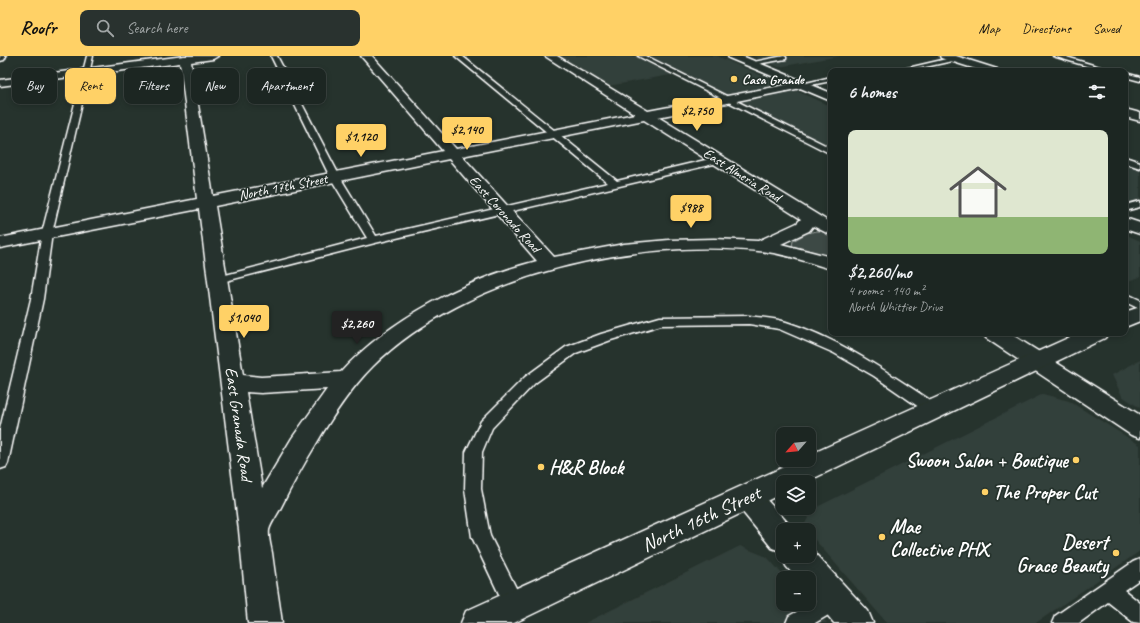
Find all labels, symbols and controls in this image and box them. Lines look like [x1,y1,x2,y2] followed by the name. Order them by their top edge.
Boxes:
[80,10,360,46] search box
[20,16,56,40] text: Roofr
[94,17,116,39] icon: search
[126,19,188,38] text: Search here
[979,20,1000,37] text: Map
[1022,20,1071,37] text: Directions
[1093,20,1120,37] text: Saved
[12,68,57,104] chip: Buy
[65,68,116,104] chip: Rent
[124,68,183,104] chip: Filters
[191,68,239,104] chip: New
[247,68,326,104] chip: Apartment
[742,71,805,88] place label: Casa Grande
[729,74,739,84] marker: Casa Grande
[1086,81,1108,103] icon: filters
[848,82,896,103] text: 6 homes
[664,98,730,132] pin: $2,750
[681,103,713,119] text: $2,750
[434,117,500,151] pin: $2,140
[451,122,483,138] text: $2,140
[328,124,394,158] pin: $1,120
[345,129,377,145] text: $1,120
[700,144,786,207] street label: East Almeria Road
[942,156,1014,228] icon: home
[237,170,330,204] street label: North 17th Street
[466,172,546,258] street label: East Coronado Road
[667,195,715,229] pin: $988
[679,200,703,216] text: $988
[848,262,912,283] text: $2,260/mo
[848,283,924,299] text: 4 rooms · 140 m²
[848,299,942,315] text: North Whittier Drive
[211,305,277,339] pin: $1,040
[228,310,260,326] text: $1,040
[324,311,390,345] pin: $2,260
[341,316,373,332] text: $2,260
[221,366,258,485] street label: East Granada Road
[776,427,816,467] north arrow
[776,427,816,611] map controls
[906,448,1069,473] place label: Swoon Salon + Boutique
[549,455,625,480] place label: H&R Block
[1071,455,1081,465] marker: Swoon Salon + Boutique
[536,462,546,472] marker: H&R Block
[776,475,816,515] button: layers
[637,480,767,557] street label: North 16th Street
[993,480,1099,505] place label: The Proper Cut
[980,487,990,497] marker: The Proper Cut
[890,514,992,562] place label: Mae Collective PHX
[776,523,816,563] button: +
[1017,530,1111,579] place label: Desert Grace Beauty
[877,532,887,542] marker: Mae Collective PHX
[1111,548,1121,558] marker: Desert Grace Beauty
[776,571,816,611] button: −

